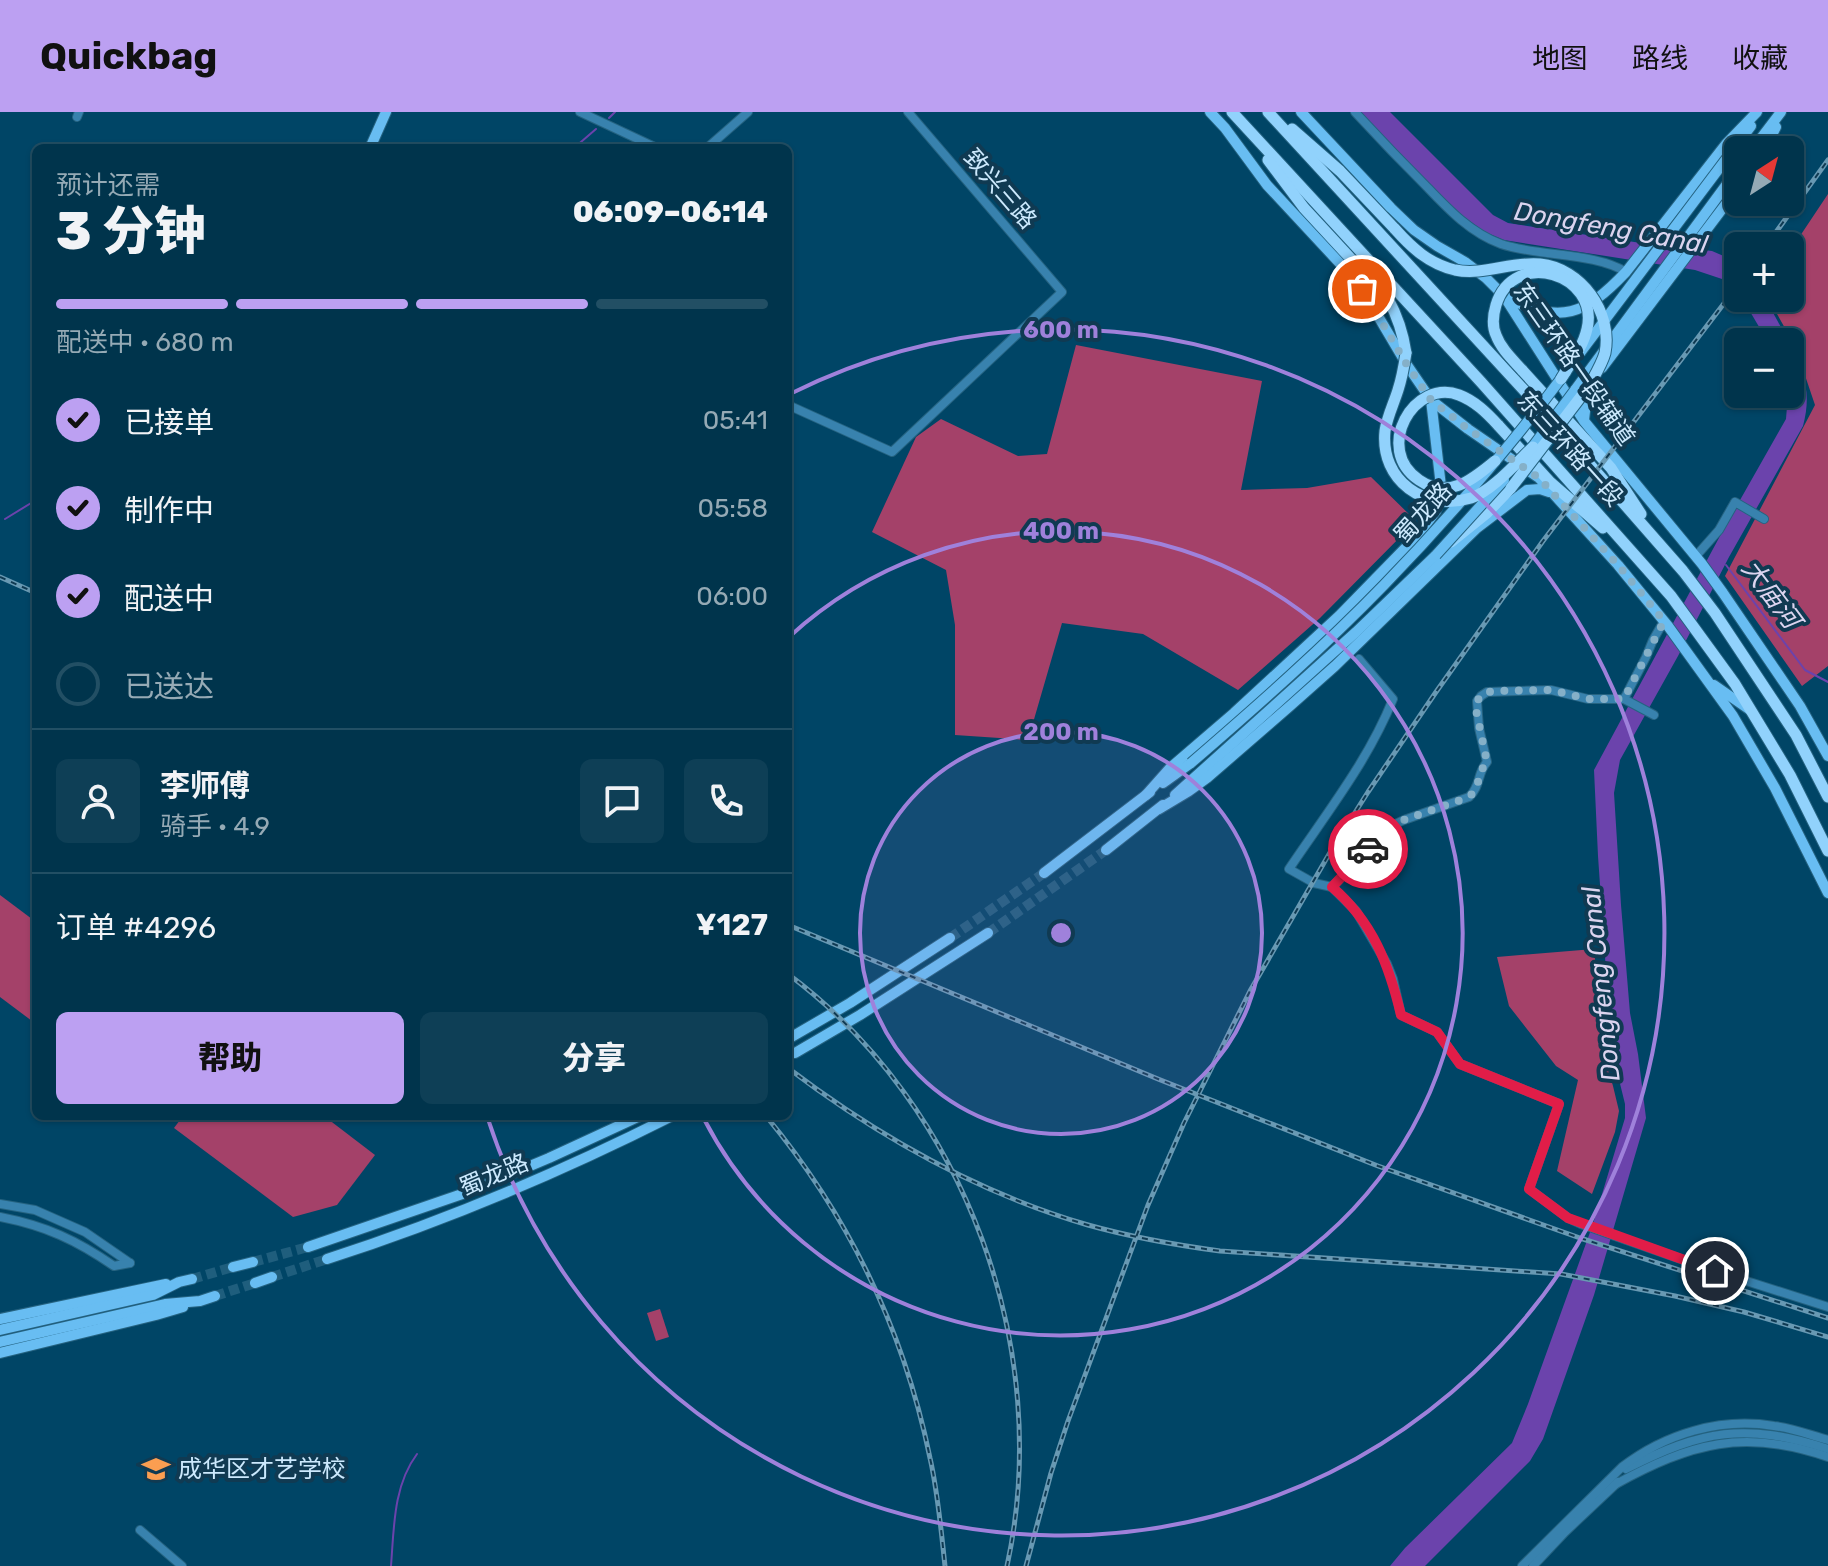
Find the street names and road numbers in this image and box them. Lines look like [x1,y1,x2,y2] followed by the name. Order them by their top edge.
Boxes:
[958,144,1042,234] street label: 致兴三路
[1507,277,1641,451] street label: 东三环路一段辅道
[1511,386,1629,512] street label: 东三环路一段
[1389,477,1457,549] street label: 蜀龙路
[455,1148,533,1202] street label: 蜀龙路

